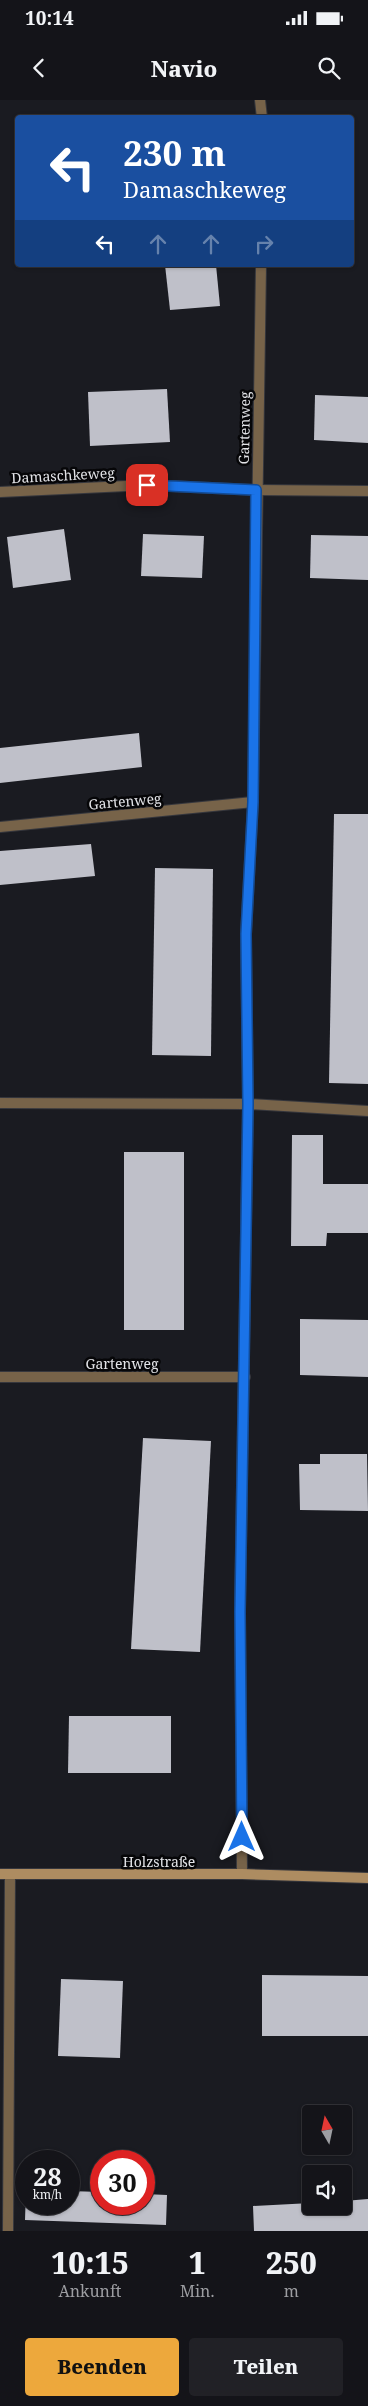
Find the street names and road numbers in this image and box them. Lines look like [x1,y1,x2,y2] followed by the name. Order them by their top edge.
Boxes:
[234,391,254,465] street label: Gartenweg
[11,463,116,487] street label: Damaschkeweg
[88,788,163,814] street label: Gartenweg
[85,1354,159,1373] street label: Gartenweg
[123,1852,195,1871] street label: Holzstraße

